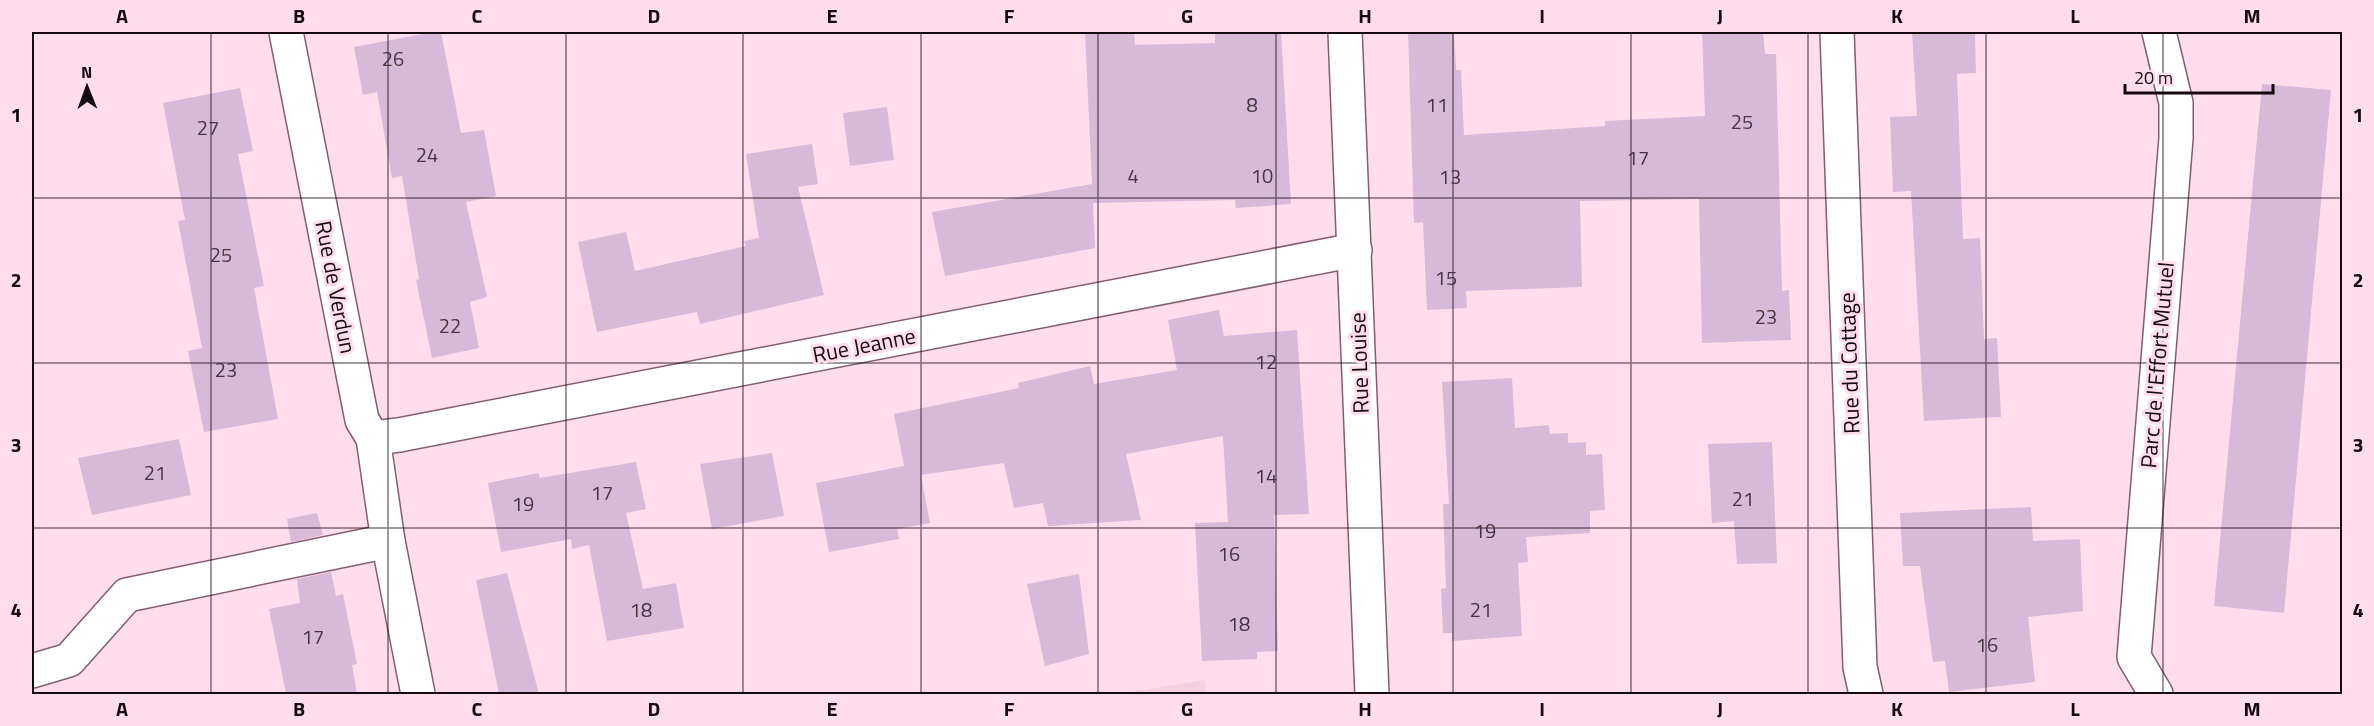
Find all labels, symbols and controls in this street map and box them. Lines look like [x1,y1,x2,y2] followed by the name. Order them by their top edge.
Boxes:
[116,0,128,31] text: A
[293,0,305,31] text: B
[472,0,483,31] text: C
[648,0,660,31] text: D
[826,0,838,31] text: E
[1004,0,1015,31] text: F
[1181,0,1193,31] text: G
[1358,0,1372,31] text: H
[1539,0,1545,31] text: I
[1717,0,1723,31] text: J
[1891,0,1903,31] text: K
[2070,0,2080,31] text: L
[2243,0,2261,31] text: M
[382,43,404,74] house number: 26
[57,57,117,117] north arrow
[2125,57,2274,95] scale bar
[81,60,92,84] text: N
[2134,64,2173,91] text: 20 m
[1246,89,1258,120] house number: 8
[1426,89,1448,120] house number: 11
[10,99,22,130] text: 1
[2352,99,2364,130] text: 1
[1731,106,1753,137] house number: 25
[197,112,219,143] house number: 27
[416,139,438,170] house number: 24
[1627,142,1649,173] house number: 17
[1127,160,1139,191] house number: 4
[1251,160,1273,191] house number: 10
[1439,161,1461,192] house number: 13
[306,218,366,356] street label: Rue de Verdun
[210,239,232,270] house number: 25
[2131,260,2183,470] street label: Parc de l'Effort Mutuel
[1435,262,1457,293] house number: 15
[10,264,22,295] text: 2
[2352,264,2364,295] text: 2
[1830,292,1868,434] street label: Rue du Cottage
[1755,301,1777,332] house number: 23
[439,310,461,341] house number: 22
[1340,312,1378,414] street label: Rue Louise
[810,318,918,372] street label: Rue Jeanne
[1255,346,1277,377] house number: 12
[215,354,237,385] house number: 23
[10,429,22,460] text: 3
[2352,429,2364,460] text: 3
[144,457,166,488] house number: 21
[1255,460,1277,491] house number: 14
[591,477,613,508] house number: 17
[1732,483,1754,514] house number: 21
[512,488,534,519] house number: 19
[1474,515,1496,546] house number: 19
[1218,538,1240,569] house number: 16
[10,594,22,625] text: 4
[630,594,652,625] house number: 18
[1470,594,1492,625] house number: 21
[2352,594,2364,625] text: 4
[1228,608,1250,639] house number: 18
[302,621,324,652] house number: 17
[1976,629,1998,660] house number: 16
[116,693,128,724] text: A
[293,693,305,724] text: B
[472,693,483,724] text: C
[648,693,660,724] text: D
[826,693,838,724] text: E
[1004,693,1015,724] text: F
[1181,693,1193,724] text: G
[1358,693,1372,724] text: H
[1539,693,1545,724] text: I
[1717,693,1723,724] text: J
[1891,693,1903,724] text: K
[2070,693,2080,724] text: L
[2243,693,2261,724] text: M

